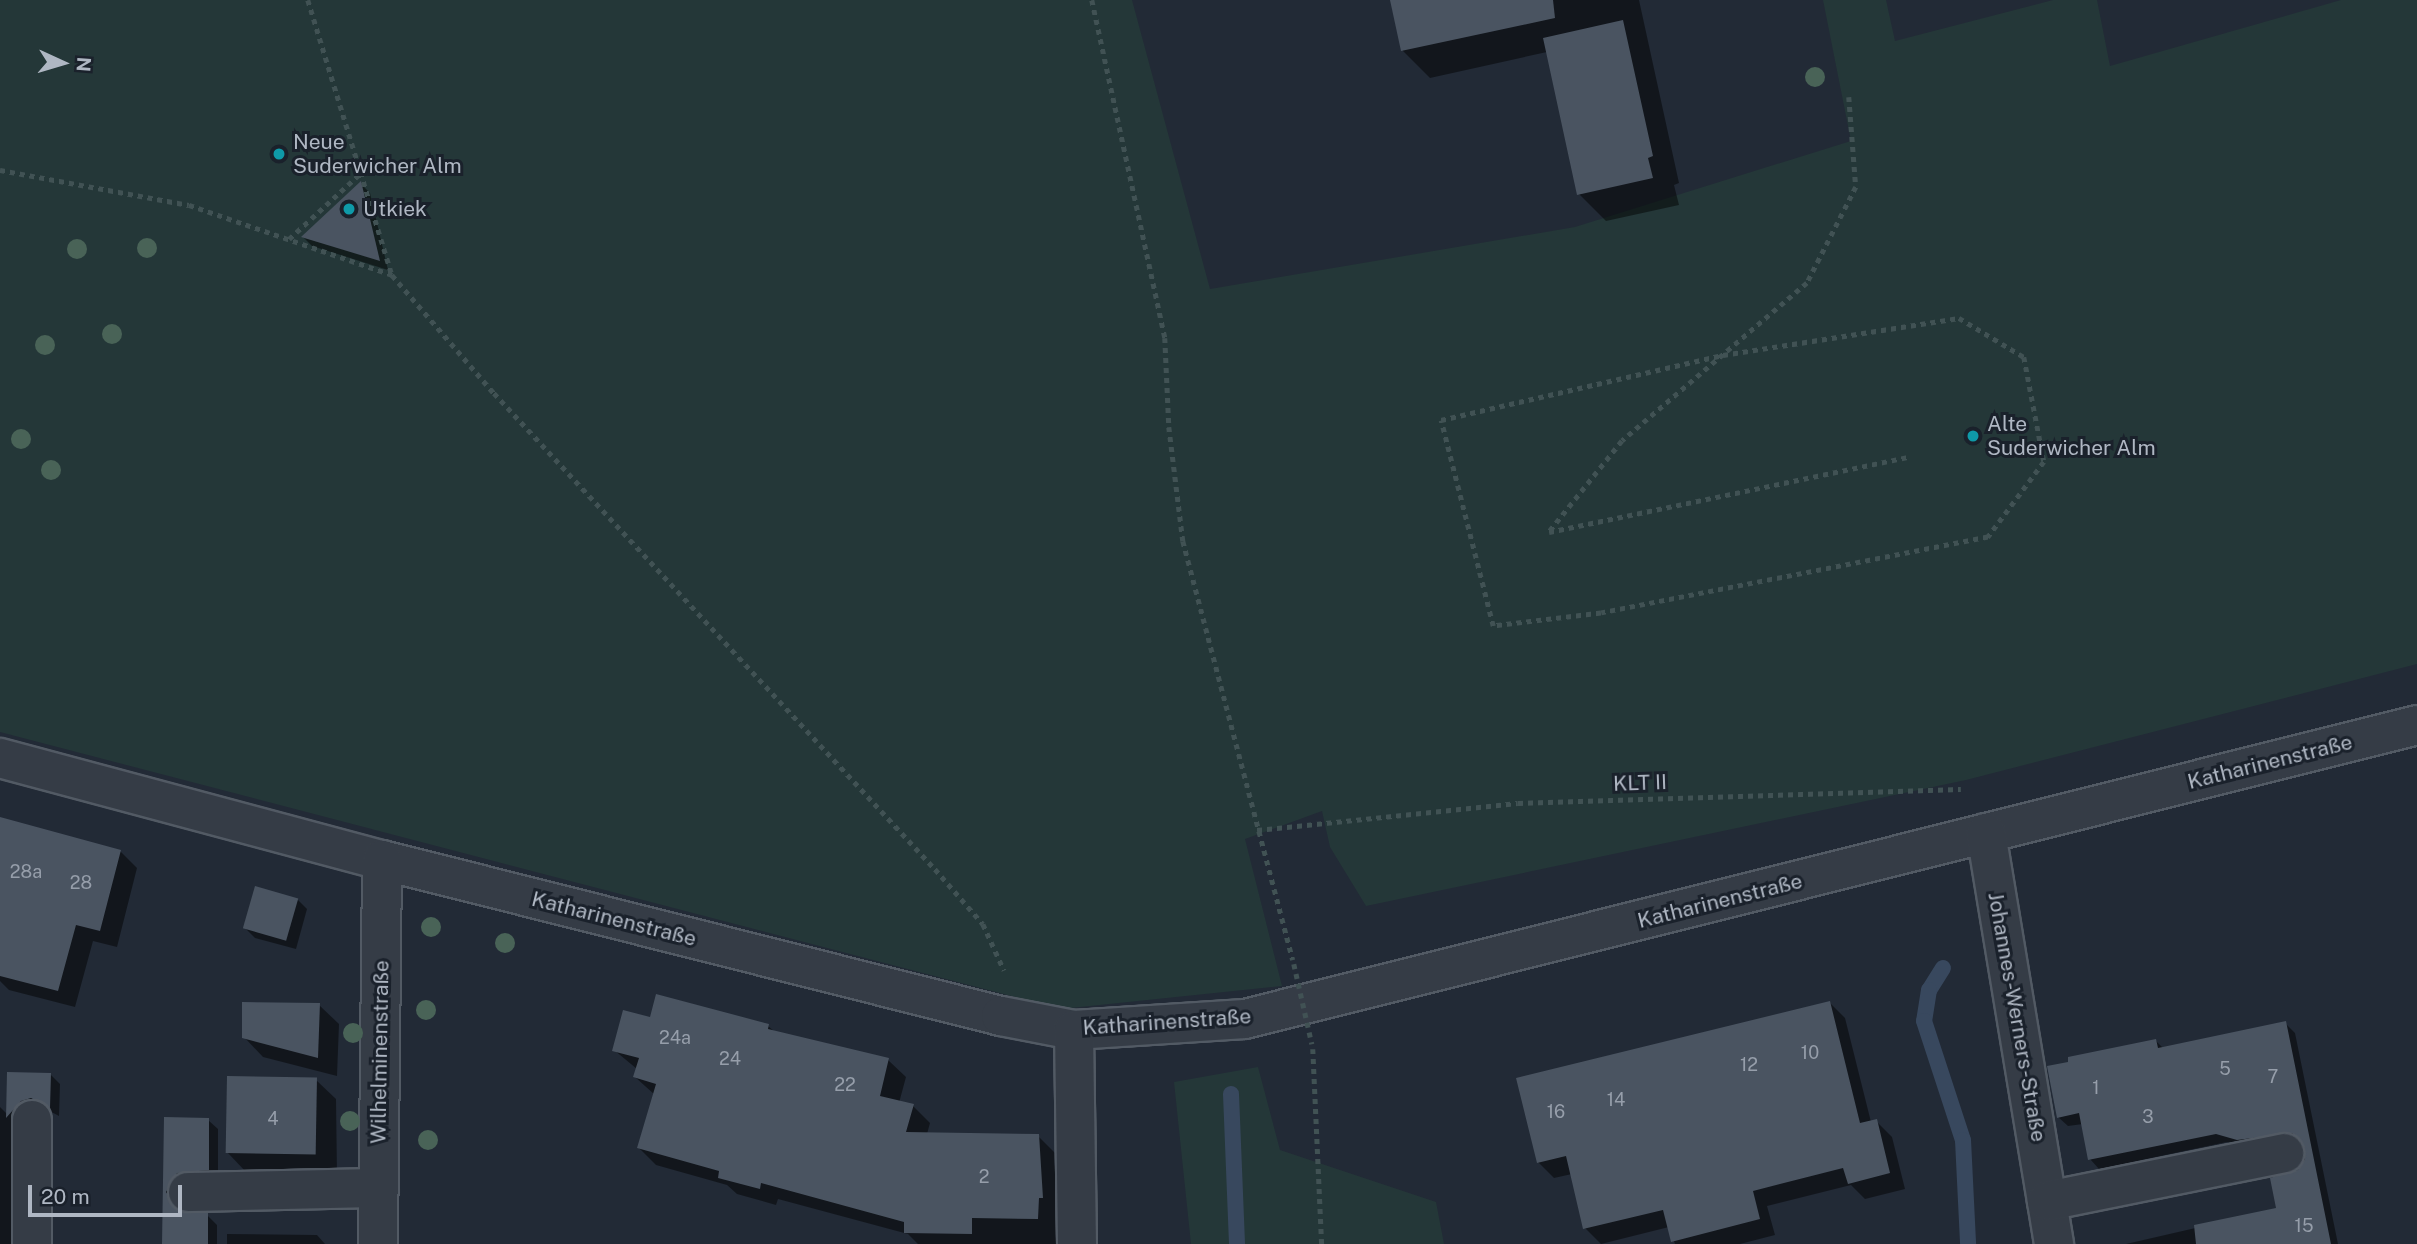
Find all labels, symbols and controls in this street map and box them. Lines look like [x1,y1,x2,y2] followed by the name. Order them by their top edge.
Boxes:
[28,28,98,98] north arrow
[72,56,95,73] text: N
[293,129,462,179] place label: Neue Suderwicher Alm
[271,146,287,162] marker: Neue Suderwicher Alm
[363,196,427,222] place label: Utkiek
[341,201,357,217] marker: Utkiek
[1987,411,2156,461] place label: Alte Suderwicher Alm
[1965,428,1981,444] marker: Alte Suderwicher Alm
[2185,729,2355,795] street label: Katharinenstraße
[1613,769,1667,797] street label: KLT II
[10,861,42,883] house number: 28a
[1635,868,1805,934] street label: Katharinenstraße
[70,872,92,894] house number: 28
[529,886,699,952] street label: Katharinenstraße
[1983,890,2051,1144] street label: Johannes-Werners-Straße
[366,960,394,1144] street label: Wilhelminenstraße
[1082,1004,1252,1040] street label: Katharinenstraße
[659,1027,691,1049] house number: 24a
[1801,1042,1819,1064] house number: 10
[719,1048,741,1070] house number: 24
[1740,1054,1758,1076] house number: 12
[2219,1058,2231,1080] house number: 5
[2268,1066,2278,1088] house number: 7
[834,1074,856,1096] house number: 22
[2092,1077,2100,1099] house number: 1
[1607,1089,1625,1111] house number: 14
[1547,1101,1565,1123] house number: 16
[2142,1106,2154,1128] house number: 3
[267,1108,279,1130] house number: 4
[979,1166,989,1188] house number: 2
[32,1170,186,1214] scale bar
[41,1184,90,1209] text: 20 m
[2295,1215,2313,1237] house number: 15

